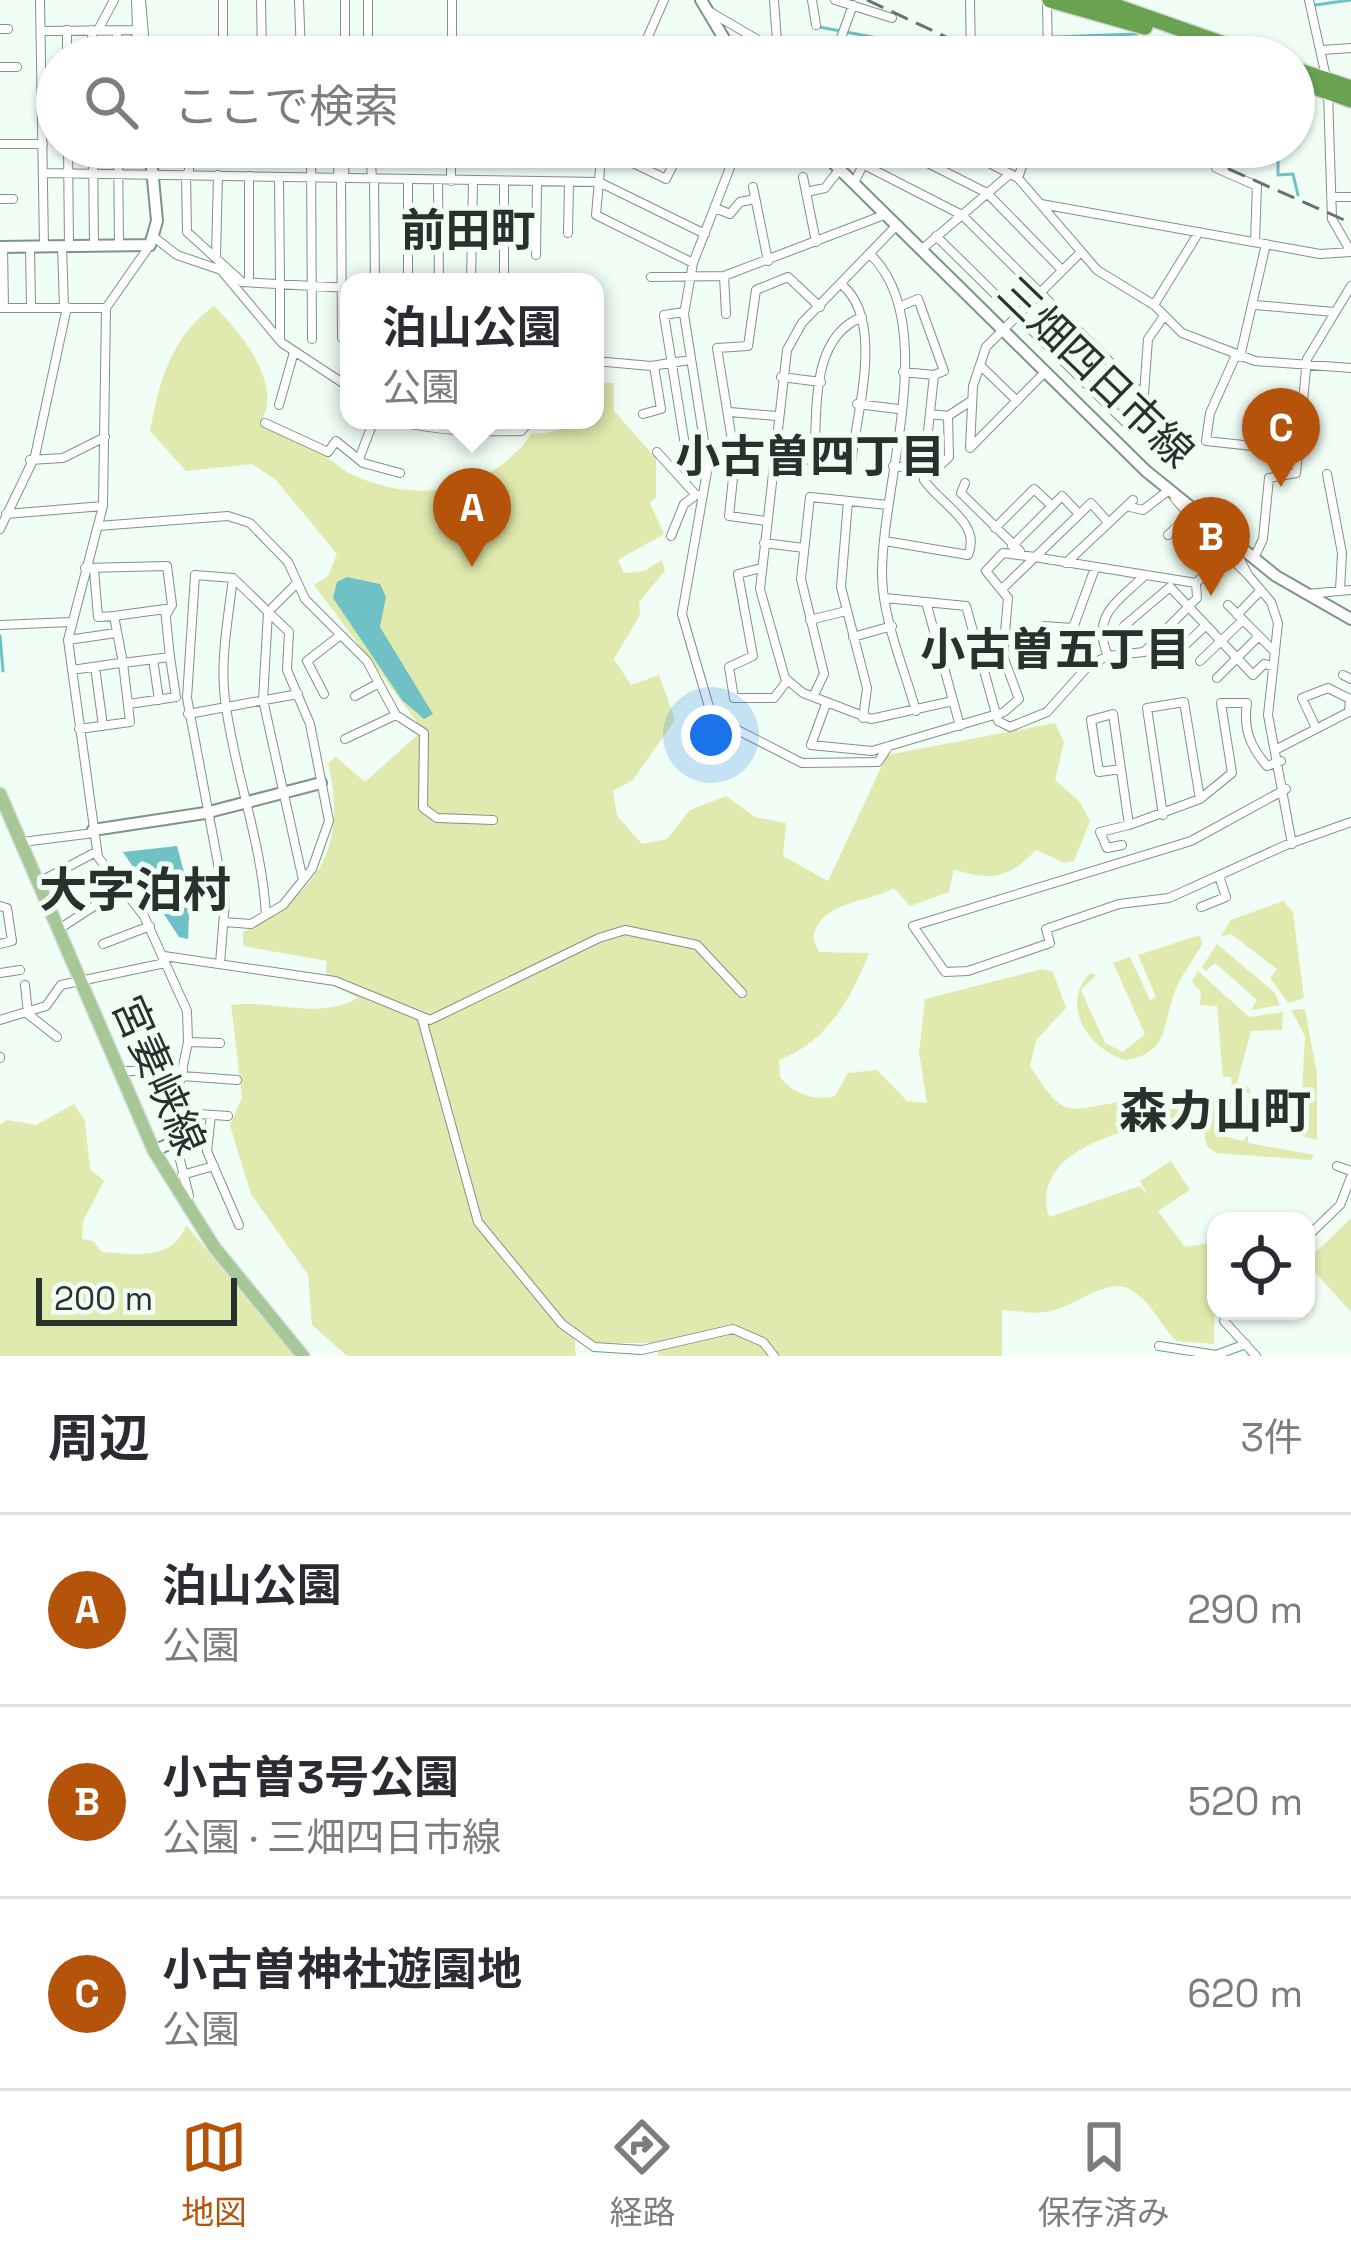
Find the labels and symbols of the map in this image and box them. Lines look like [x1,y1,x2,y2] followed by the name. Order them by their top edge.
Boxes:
[400,202,536,259] district label: 前田町
[987,265,1205,479] street label: 三畑四日市線
[1242,388,1320,487] pin: C
[675,428,945,485] district label: 小古曽四丁目
[433,468,511,567] pin: A
[1172,497,1250,596] pin: B
[920,621,1190,678] district label: 小古曽五丁目
[681,705,741,765] your location
[39,860,231,921] district label: 大字泊村
[101,987,217,1163] street label: 宮妻峡線
[1119,1081,1311,1142] district label: 森カ山町
[36,1272,237,1325] scale bar

